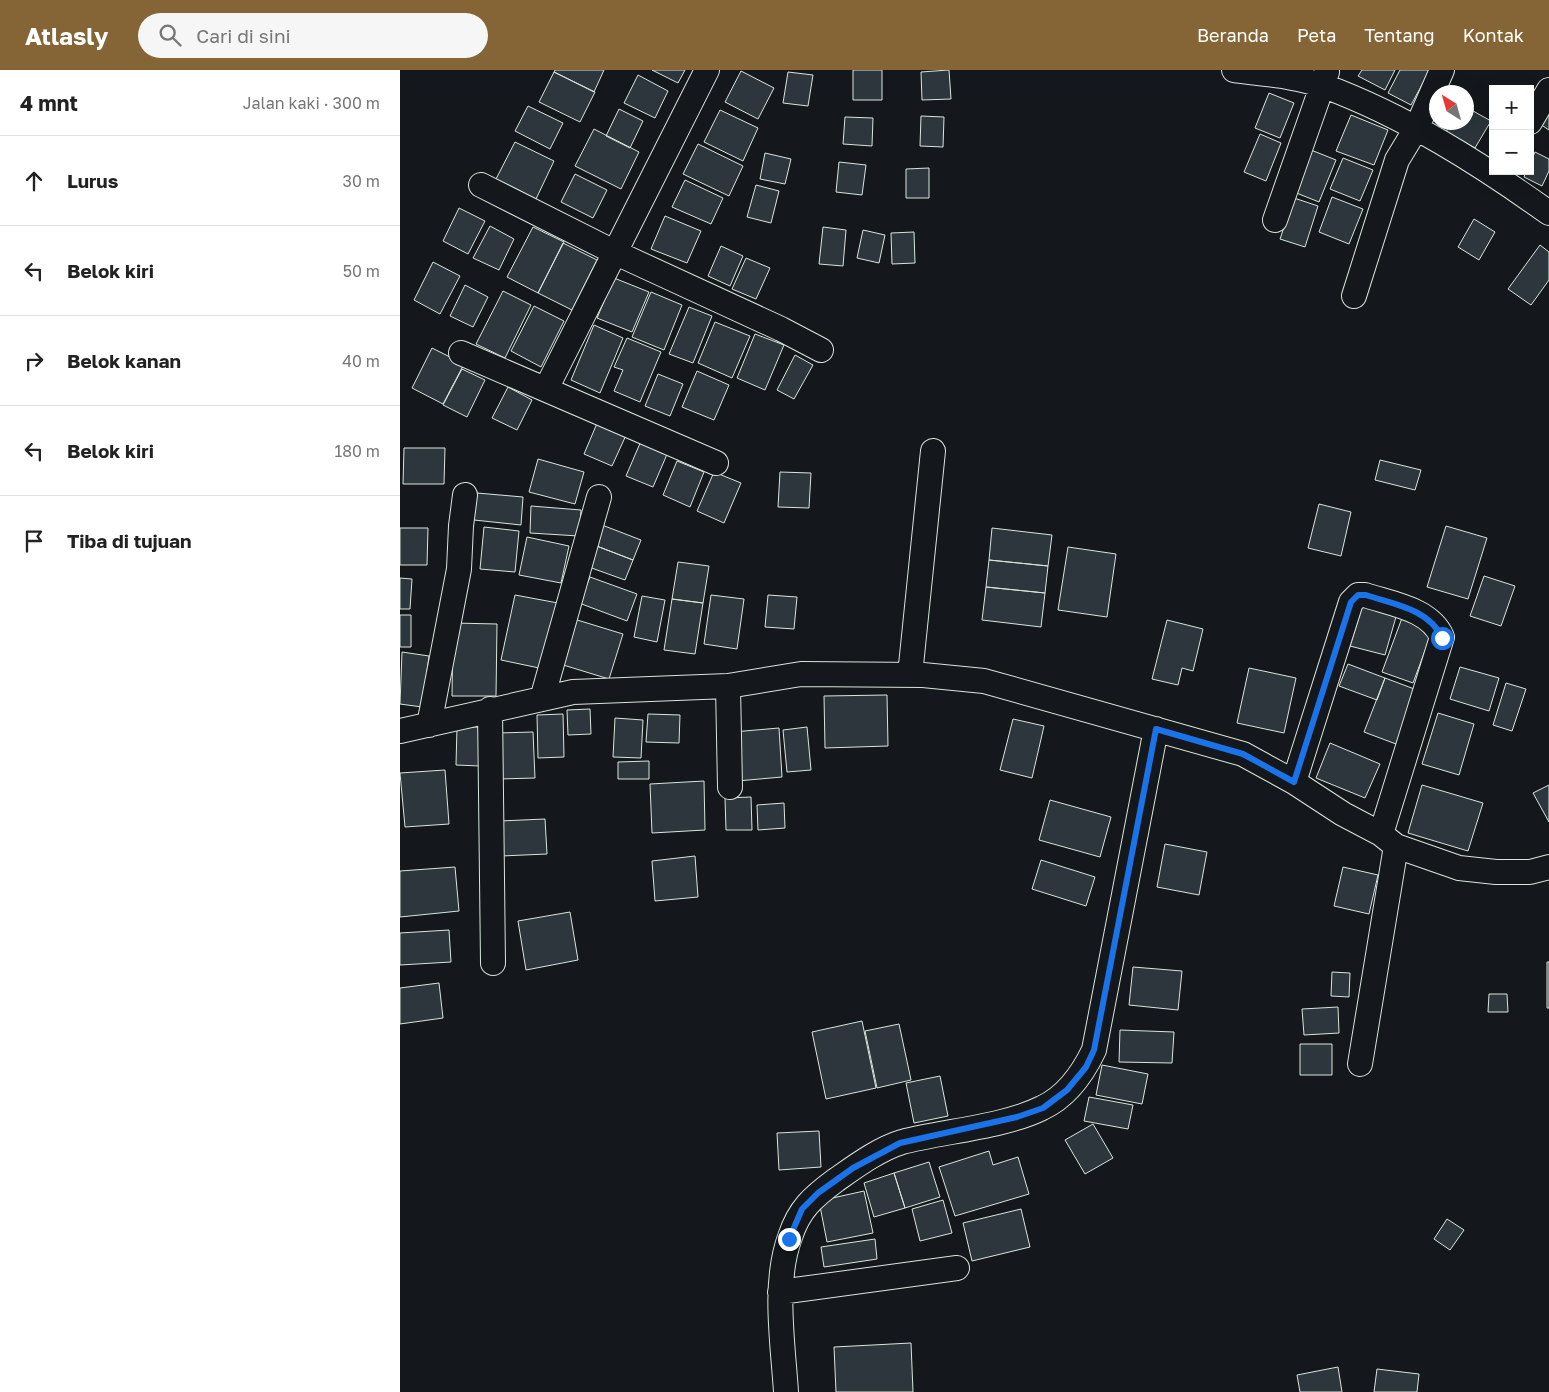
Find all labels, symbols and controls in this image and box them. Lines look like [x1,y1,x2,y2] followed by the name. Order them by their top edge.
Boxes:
[138,13,488,58] search box
[25,21,108,50] text: Atlasly
[156,21,184,49] icon: search
[196,24,291,47] text: Cari di sini
[1197,24,1269,46] text: Beranda
[1297,24,1336,46] text: Peta
[1364,24,1435,46] text: Tentang
[1463,24,1524,46] text: Kontak
[1429,85,1474,130] north arrow
[1489,85,1534,175] map controls
[1489,85,1534,130] button: +
[20,90,78,116] text: 4 mnt
[243,93,380,113] text: Jalan kaki · 300 m
[1489,130,1534,175] button: −
[20,167,48,195] icon: ahead
[67,169,118,192] text: Lurus
[343,171,380,191] text: 30 m
[20,257,48,285] icon: left
[67,259,154,282] text: Belok kiri
[343,261,380,281] text: 50 m
[20,347,48,375] icon: right
[67,349,181,372] text: Belok kanan
[342,351,380,371] text: 40 m
[20,437,48,465] icon: left
[67,439,154,462] text: Belok kiri
[334,441,380,461] text: 180 m
[20,527,48,555] icon: arrive
[67,529,192,552] text: Tiba di tujuan
[1431,627,1454,650] route start
[778,1228,801,1251] route end

